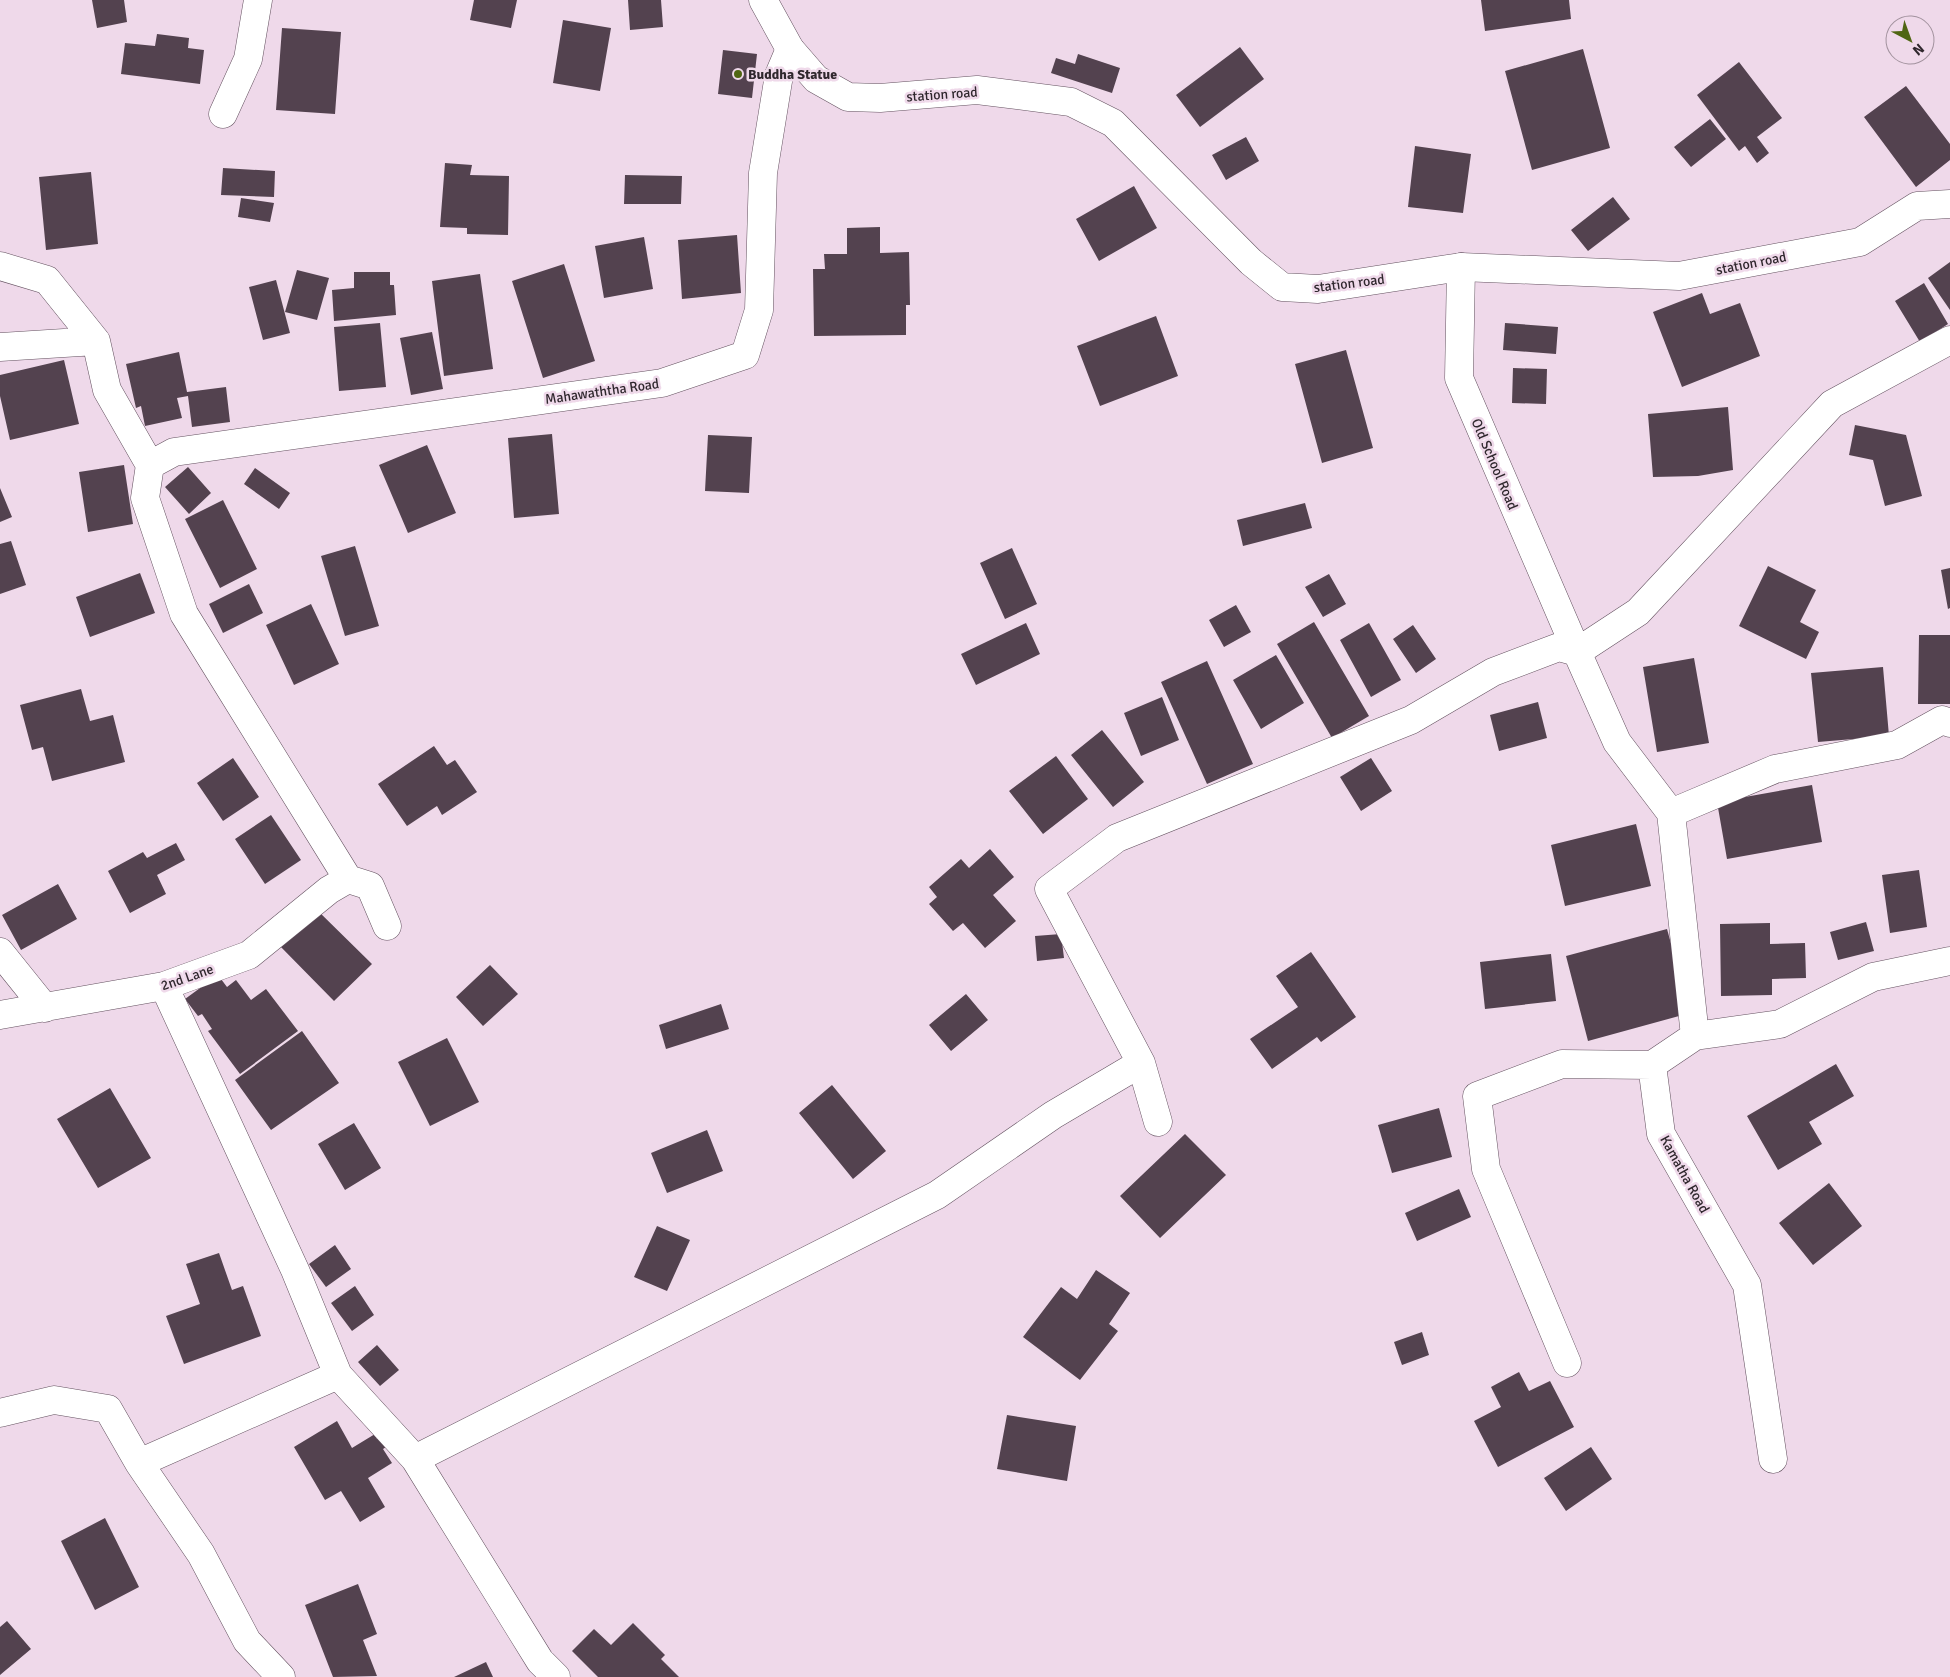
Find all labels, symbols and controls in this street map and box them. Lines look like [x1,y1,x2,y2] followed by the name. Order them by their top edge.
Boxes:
[1885,15,1935,65] north arrow
[1909,40,1927,59] text: N
[748,66,837,83] place label: Buddha Statue
[732,68,744,80] marker: Buddha Statue
[906,84,978,105] street label: station road
[1714,248,1788,279] street label: station road
[1313,271,1386,296] street label: station road
[544,375,660,408] street label: Mahawaththa Road
[1468,416,1521,512] street label: Old School Road
[159,961,216,994] street label: 2nd Lane
[1656,1132,1713,1216] street label: Kamatha Road

